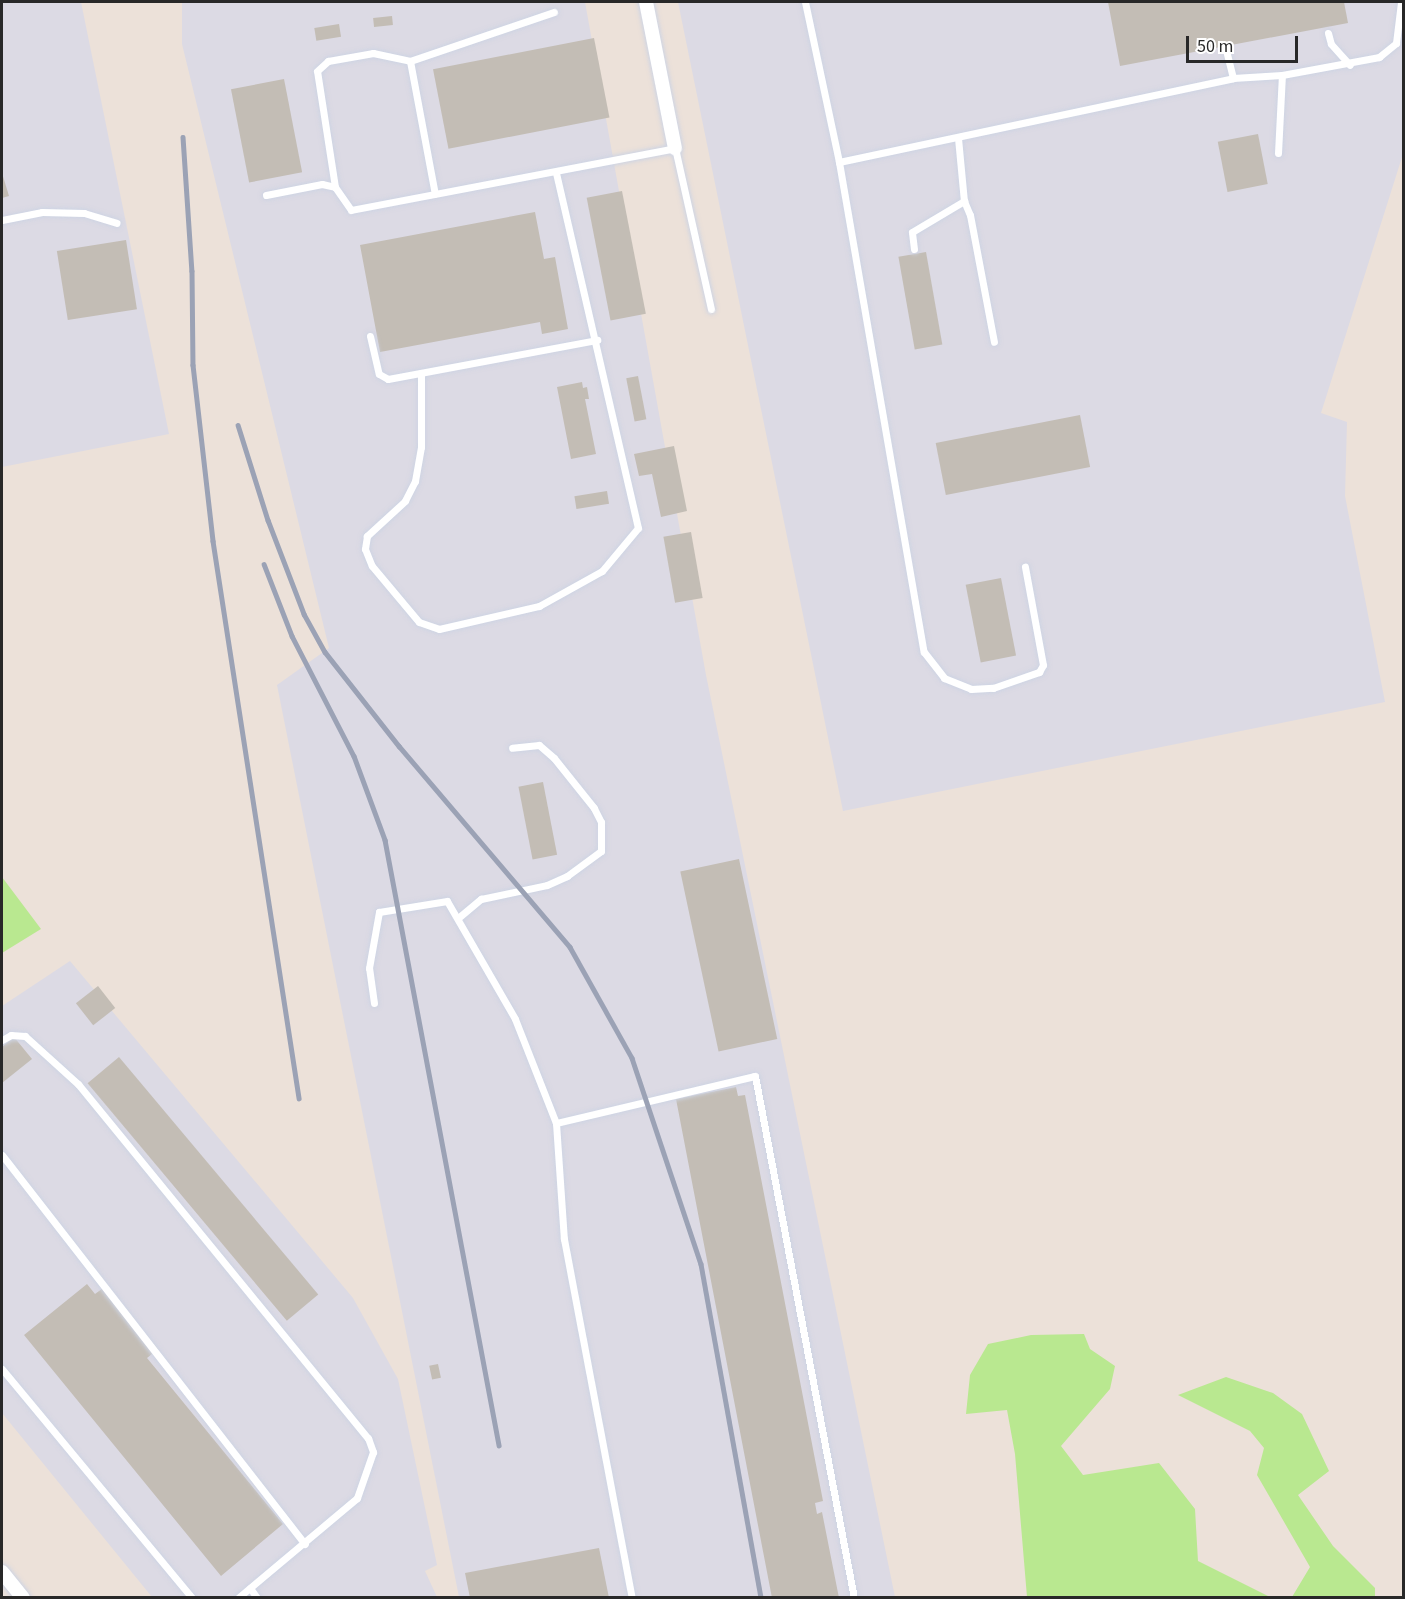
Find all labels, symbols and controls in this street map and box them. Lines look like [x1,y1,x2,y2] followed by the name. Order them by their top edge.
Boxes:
[1189,24,1302,62] scale bar
[1197,34,1233,59] text: 50 m

